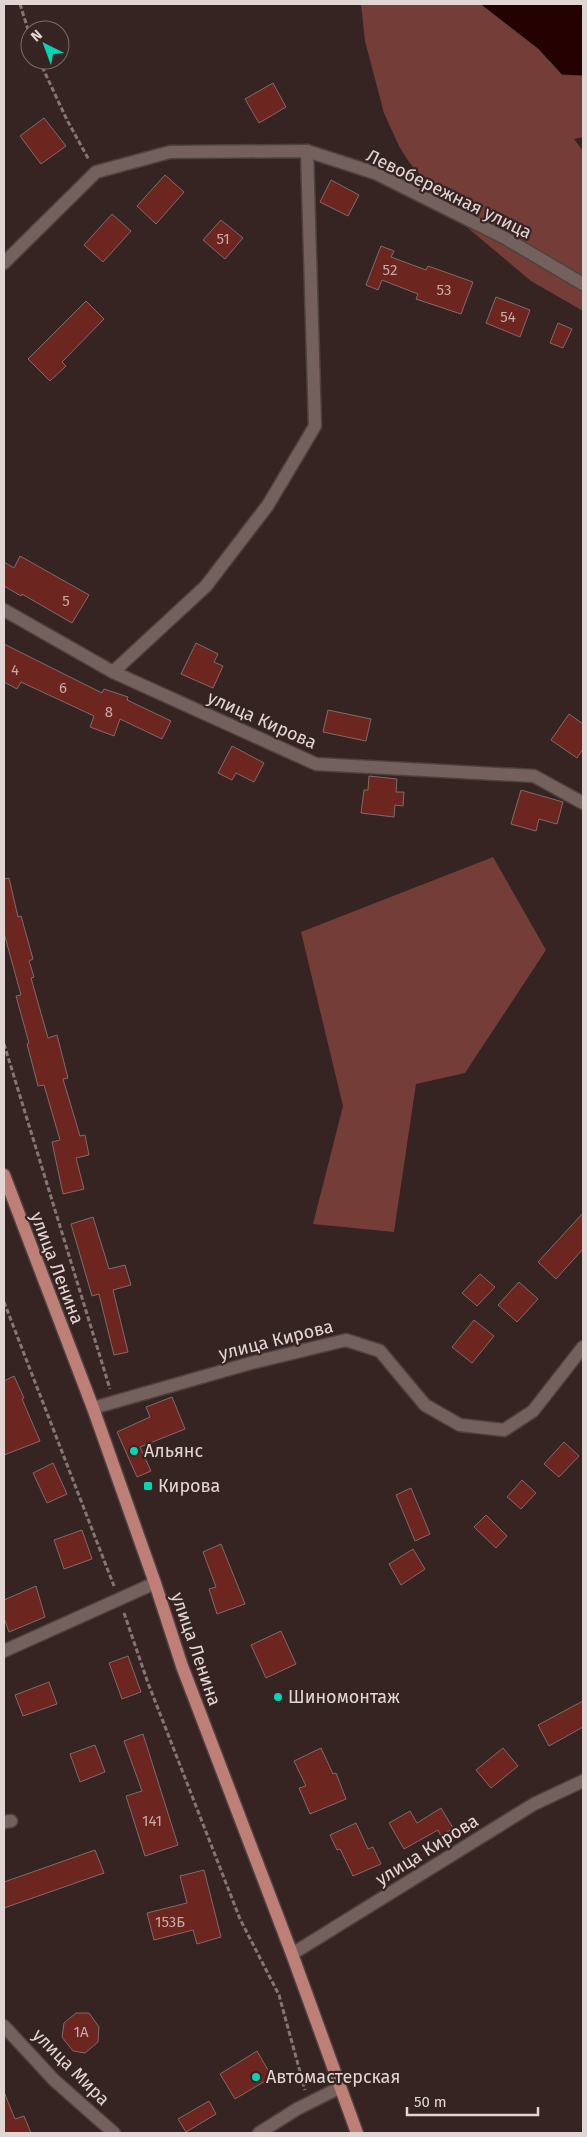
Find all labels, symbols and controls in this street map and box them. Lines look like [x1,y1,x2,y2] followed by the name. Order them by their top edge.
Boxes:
[20,20,70,70] north arrow
[27,26,46,45] text: N
[363,144,535,244] street label: Левобережная улица
[216,230,230,248] house number: 51
[383,261,397,279] house number: 52
[437,281,451,299] house number: 53
[500,308,516,326] house number: 54
[62,592,70,610] house number: 5
[11,661,19,679] house number: 4
[59,679,67,697] house number: 6
[204,686,320,754] street label: улица Кирова
[105,703,113,721] house number: 8
[25,1209,89,1327] street label: улица Ленина
[216,1315,336,1365] street label: улица Кирова
[144,1440,203,1462] place label: Альянс
[128,1445,140,1457] marker: Альянс
[158,1475,220,1497] place label: Кирова
[142,1480,154,1492] marker: Кирова
[166,1589,226,1709] street label: улица Ленина
[288,1686,400,1708] place label: Шиномонтаж
[272,1691,284,1703] marker: Шиномонтаж
[371,1810,483,1890] street label: улица Кирова
[142,1812,162,1830] house number: 141
[155,1913,185,1931] house number: 153Б
[73,2023,89,2041] house number: 1А
[28,2024,114,2110] street label: улица Мира
[266,2066,400,2088] place label: Автомастерская
[250,2071,262,2083] marker: Автомастерская
[407,2084,538,2116] scale bar
[414,2093,447,2111] text: 50 m

